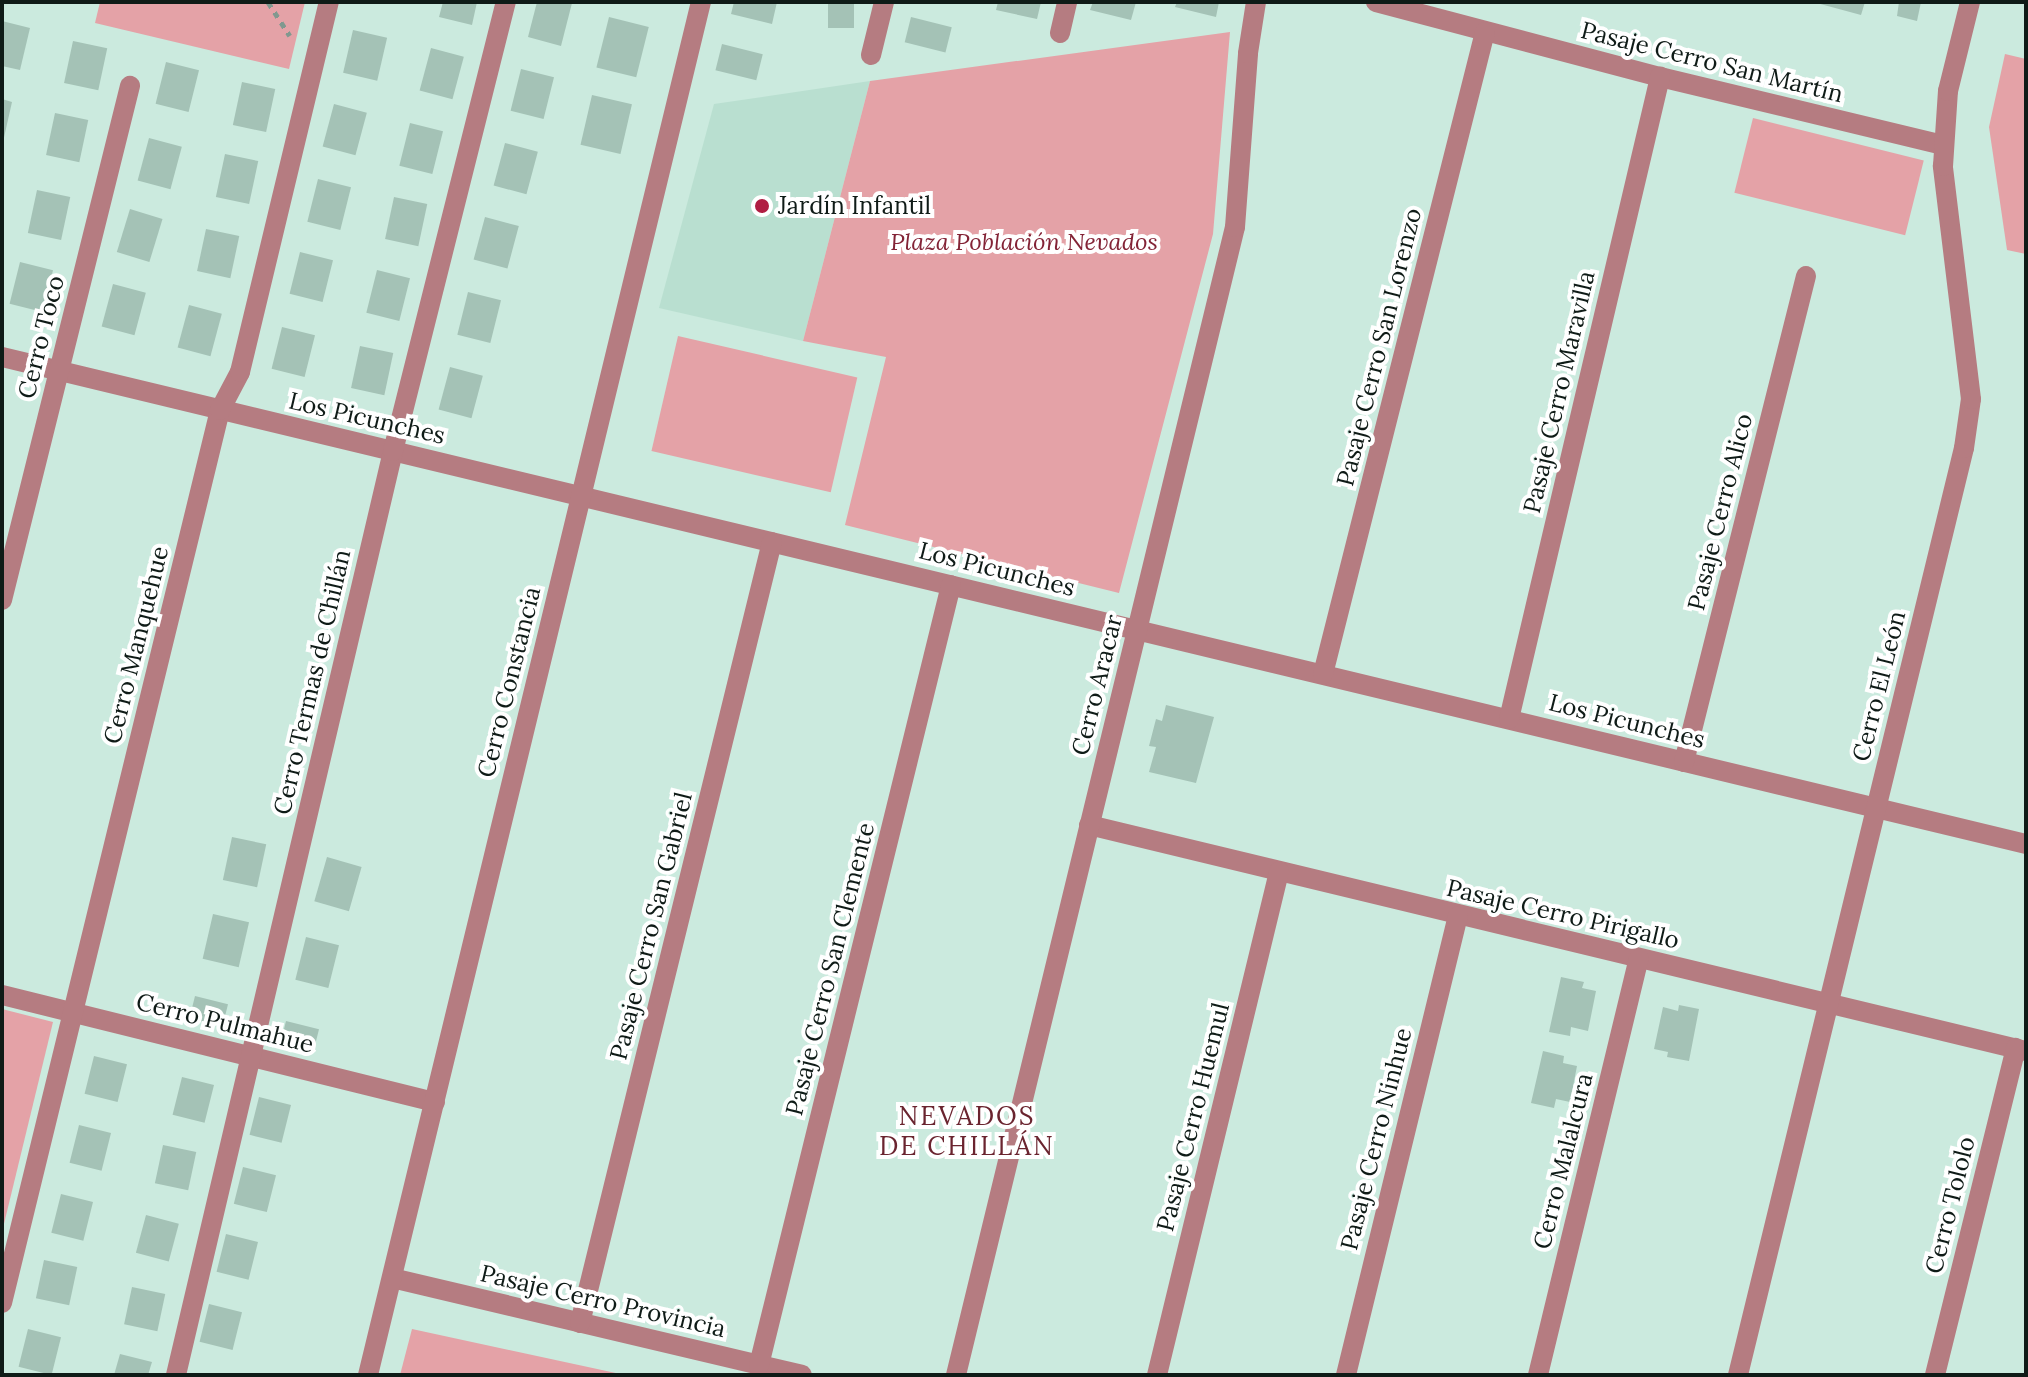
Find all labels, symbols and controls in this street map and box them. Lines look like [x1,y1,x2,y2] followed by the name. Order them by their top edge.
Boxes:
[1578,15,1846,109] street label: Pasaje Cerro San Martín
[778,192,931,220] place label: Jardín Infantil
[753,197,771,215] marker: Jardín Infantil
[1331,205,1427,489] street label: Pasaje Cerro San Lorenzo
[890,228,1158,256] park label: Plaza Población Nevados
[1517,268,1601,516] street label: Pasaje Cerro Maravilla
[12,273,70,401] street label: Cerro Toco
[286,386,448,450] street label: Los Picunches
[1682,411,1758,613] street label: Pasaje Cerro Alico
[916,536,1078,602] street label: Los Picunches
[98,543,174,747] street label: Cerro Manquehue
[267,547,357,817] street label: Cerro Termas de Chillán
[471,584,547,780] street label: Cerro Constancia
[1846,608,1912,764] street label: Cerro El León
[1066,612,1128,758] street label: Cerro Aracar
[1546,688,1708,754] street label: Los Picunches
[604,789,698,1063] street label: Pasaje Cerro San Gabriel
[780,820,880,1118] street label: Pasaje Cerro San Clemente
[1444,873,1682,955] street label: Pasaje Cerro Pirigallo
[133,987,317,1059] street label: Cerro Pulmahue
[1151,1000,1235,1234] street label: Pasaje Cerro Huemul
[1334,1025,1418,1253] street label: Pasaje Cerro Ninhue
[1527,1070,1599,1252] street label: Cerro Malalcura
[879,1100,1055,1162] district label: NEVADOS DE CHILLÁN
[1919,1134,1981,1276] street label: Cerro Tololo
[478,1259,728,1343] street label: Pasaje Cerro Provincia

